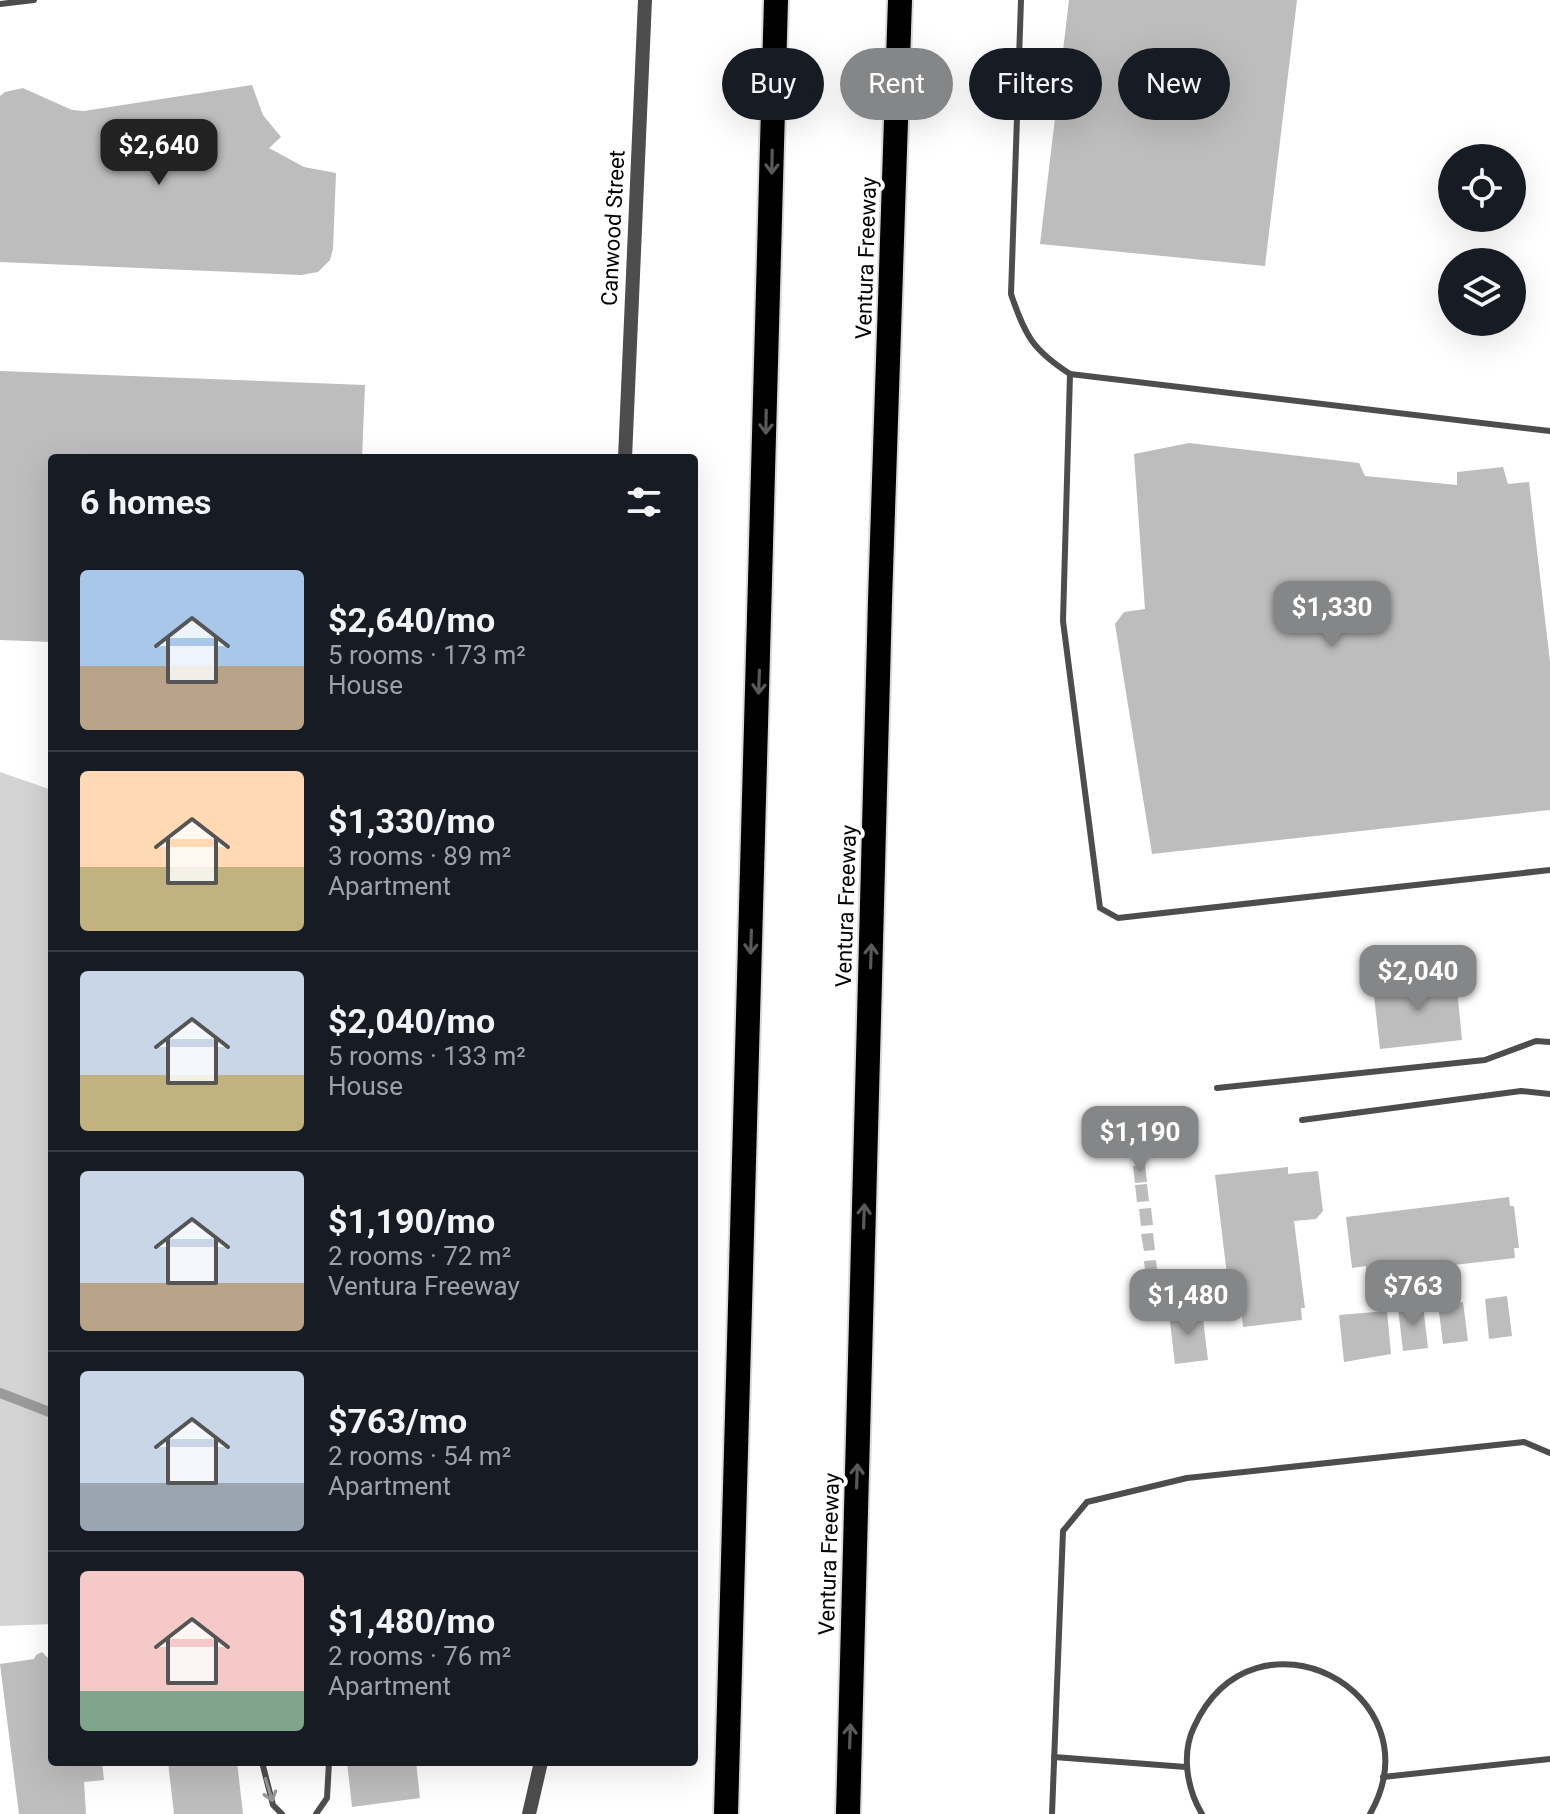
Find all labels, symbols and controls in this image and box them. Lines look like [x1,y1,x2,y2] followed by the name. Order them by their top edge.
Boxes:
[722,48,824,120] chip: Buy
[840,48,953,120] chip: Rent
[969,48,1102,120] chip: Filters
[1118,48,1230,120] chip: New
[94,119,224,187] pin: $2,640
[119,130,199,160] text: $2,640
[1438,144,1526,336] map controls
[1438,144,1526,232] button: locate
[764,148,780,175] one-way arrow
[596,149,630,307] street label: Canwood Street
[851,176,881,340] street label: Ventura Freeway
[1438,248,1526,336] button: layers
[758,408,773,435] one-way arrow
[622,480,666,524] icon: filters
[80,482,211,522] text: 6 homes
[1267,581,1397,649] pin: $1,330
[1292,592,1372,622] text: $1,330
[328,600,495,640] text: $2,640/mo
[144,602,240,698] icon: home
[328,640,526,670] text: 5 rooms · 173 m²
[751,668,766,695] one-way arrow
[328,670,403,700] text: House
[328,801,495,841] text: $1,330/mo
[144,803,240,899] icon: home
[831,824,861,988] street label: Ventura Freeway
[328,841,511,871] text: 3 rooms · 89 m²
[328,871,451,901] text: Apartment
[743,928,758,955] one-way arrow
[863,943,878,970] one-way arrow
[1353,945,1483,1013] pin: $2,040
[1378,956,1458,986] text: $2,040
[328,1001,495,1041] text: $2,040/mo
[144,1003,240,1099] icon: home
[328,1041,526,1071] text: 5 rooms · 133 m²
[328,1071,403,1101] text: House
[1075,1106,1205,1174] pin: $1,190
[1100,1117,1180,1147] text: $1,190
[328,1201,495,1241] text: $1,190/mo
[144,1203,240,1299] icon: home
[856,1203,871,1230] one-way arrow
[328,1241,511,1271] text: 2 rooms · 72 m²
[1366,1260,1460,1328] pin: $763
[1123,1269,1253,1337] pin: $1,480
[328,1271,520,1301] text: Ventura Freeway
[1383,1271,1443,1301] text: $763
[1148,1280,1228,1310] text: $1,480
[328,1401,467,1441] text: $763/mo
[144,1403,240,1499] icon: home
[328,1441,511,1471] text: 2 rooms · 54 m²
[849,1463,864,1490] one-way arrow
[328,1471,451,1501] text: Apartment
[814,1472,844,1636] street label: Ventura Freeway
[328,1601,495,1641] text: $1,480/mo
[144,1603,240,1699] icon: home
[328,1641,511,1671] text: 2 rooms · 76 m²
[328,1671,451,1701] text: Apartment
[842,1723,857,1750] one-way arrow
[262,1776,277,1802] one-way arrow

